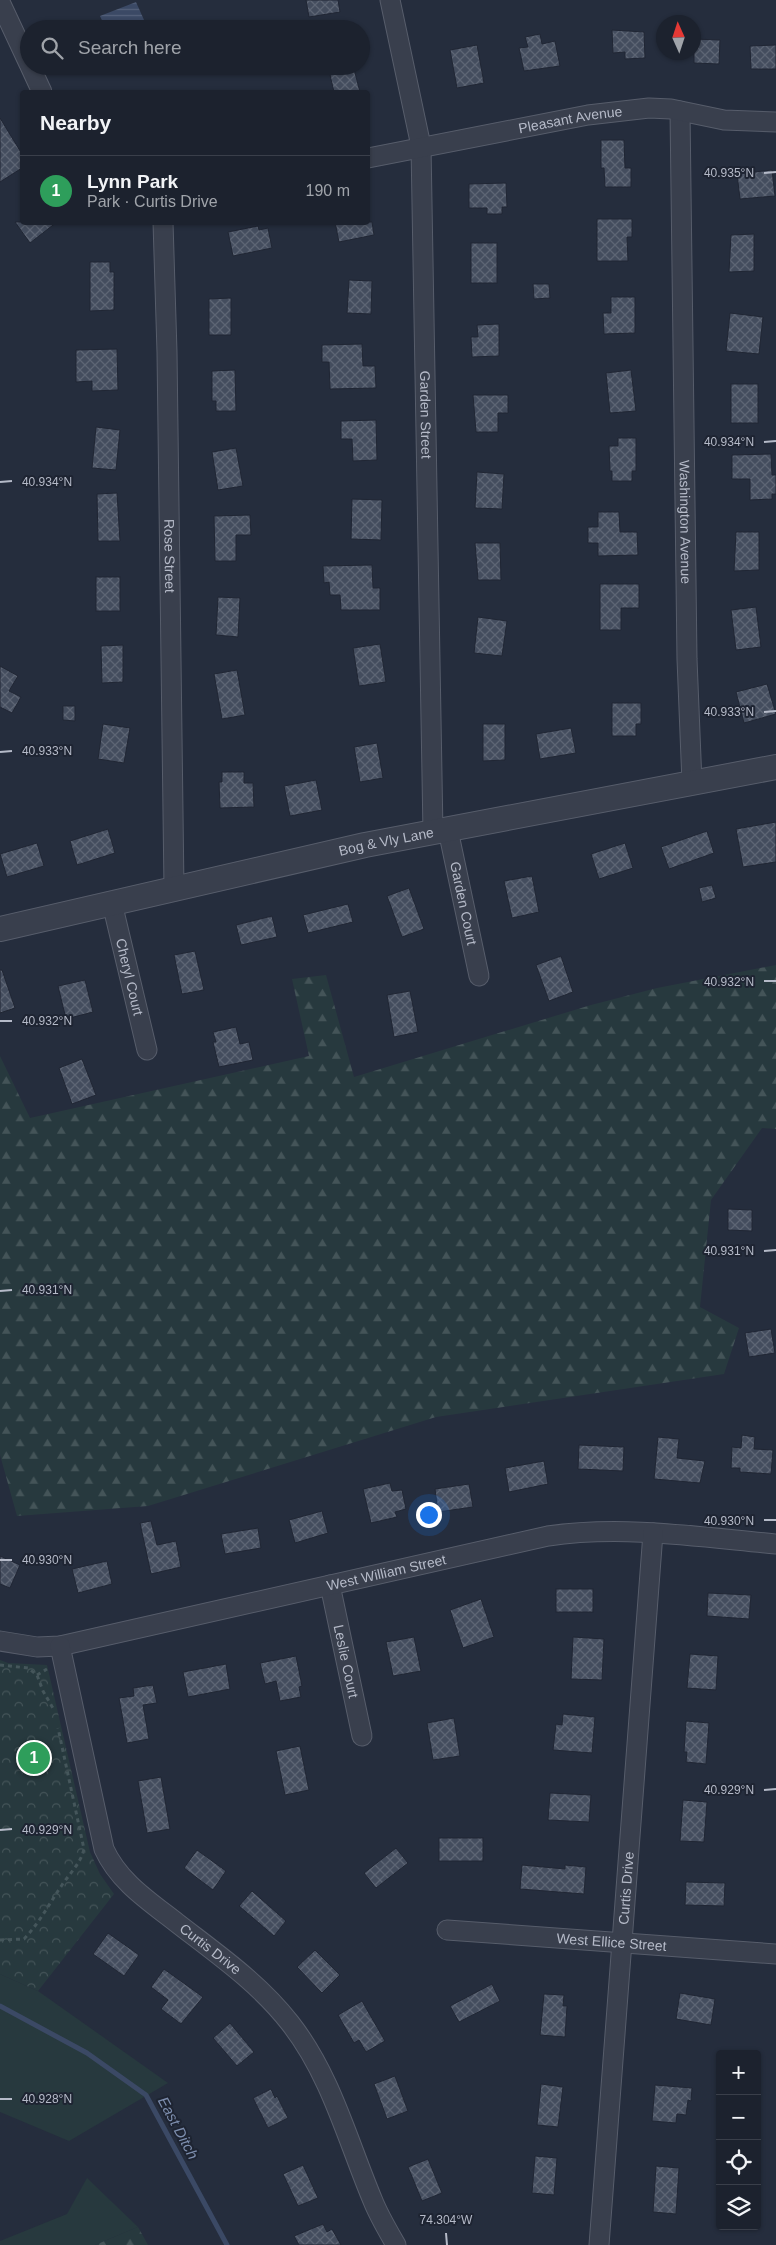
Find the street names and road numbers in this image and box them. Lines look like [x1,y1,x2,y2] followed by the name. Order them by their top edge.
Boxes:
[517,103,623,136] street label: Pleasant Avenue
[417,371,434,459] street label: Garden Street
[676,460,694,584] street label: Washington Avenue
[161,519,178,593] street label: Rose Street
[337,824,435,859] street label: Bog & Vly Lane
[447,860,480,947] street label: Garden Court
[113,937,147,1017] street label: Cheryl Court
[325,1551,448,1594] street label: West William Street
[331,1623,362,1700] street label: Leslie Court
[615,1851,637,1925] street label: Curtis Drive
[177,1920,244,1978] street label: Curtis Drive
[556,1930,667,1954] street label: West Ellice Street

